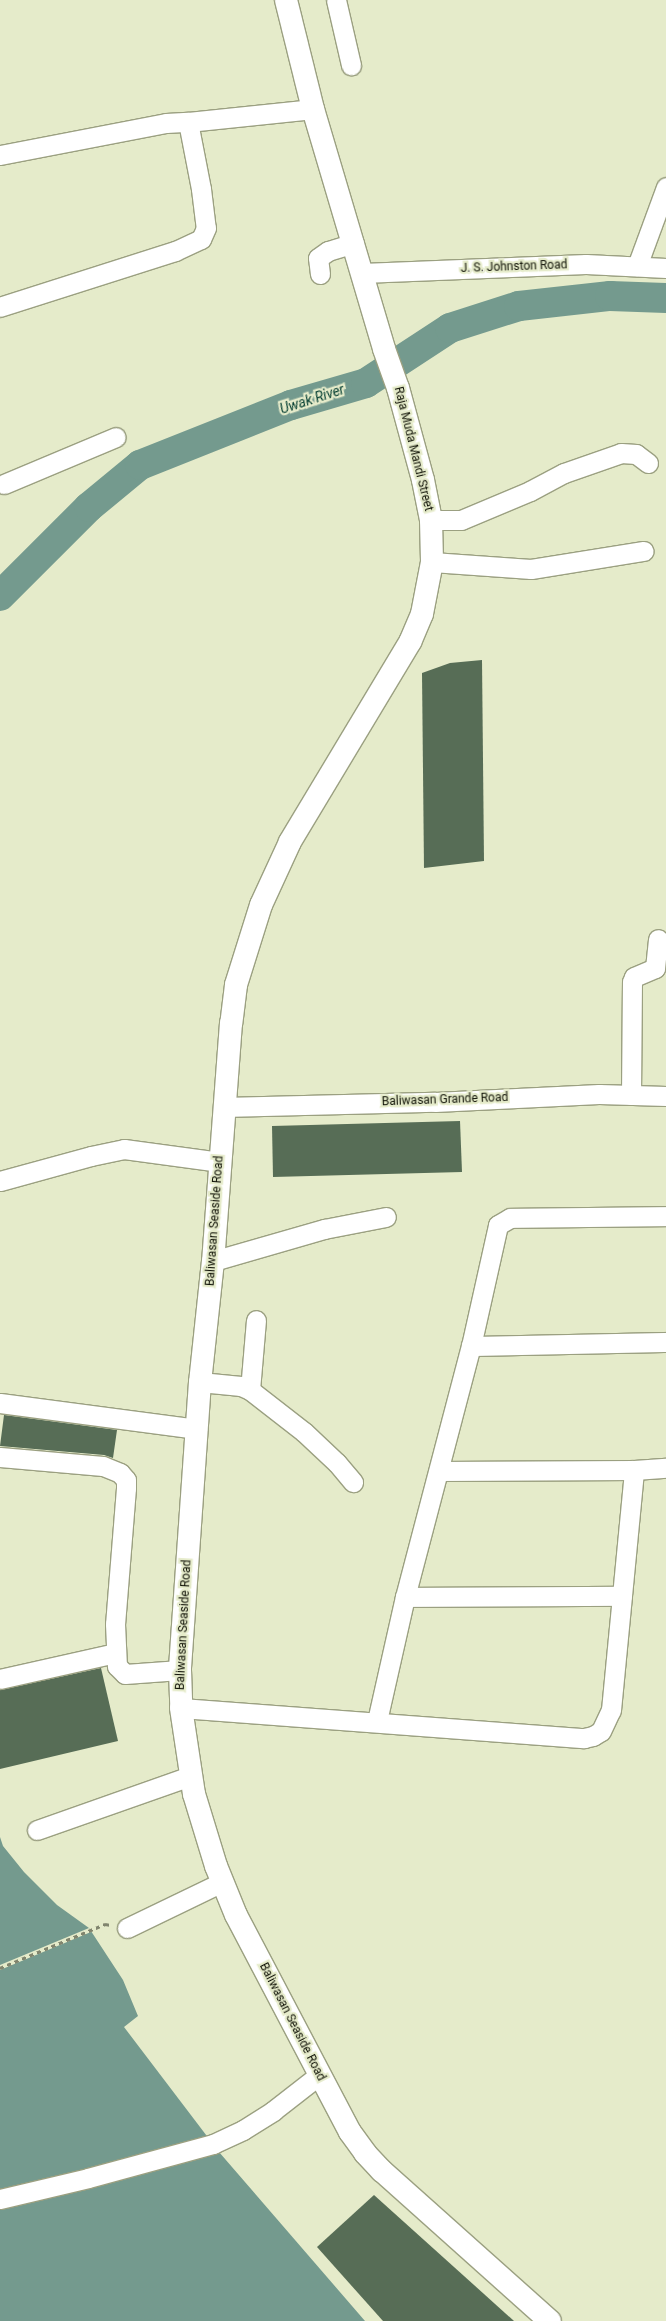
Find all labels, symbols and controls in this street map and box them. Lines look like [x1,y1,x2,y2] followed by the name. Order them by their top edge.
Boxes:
[460,258,568,276] street label: J. S. Johnston Road
[278,381,346,417] water label: Uwak River
[391,385,435,513] street label: Raja Muda Mandi Street
[382,1091,508,1109] street label: Baliwasan Grande Road
[203,1155,227,1287] street label: Baliwasan Seaside Road
[173,1559,195,1691] street label: Baliwasan Seaside Road
[256,1961,328,2083] street label: Baliwasan Seaside Road

